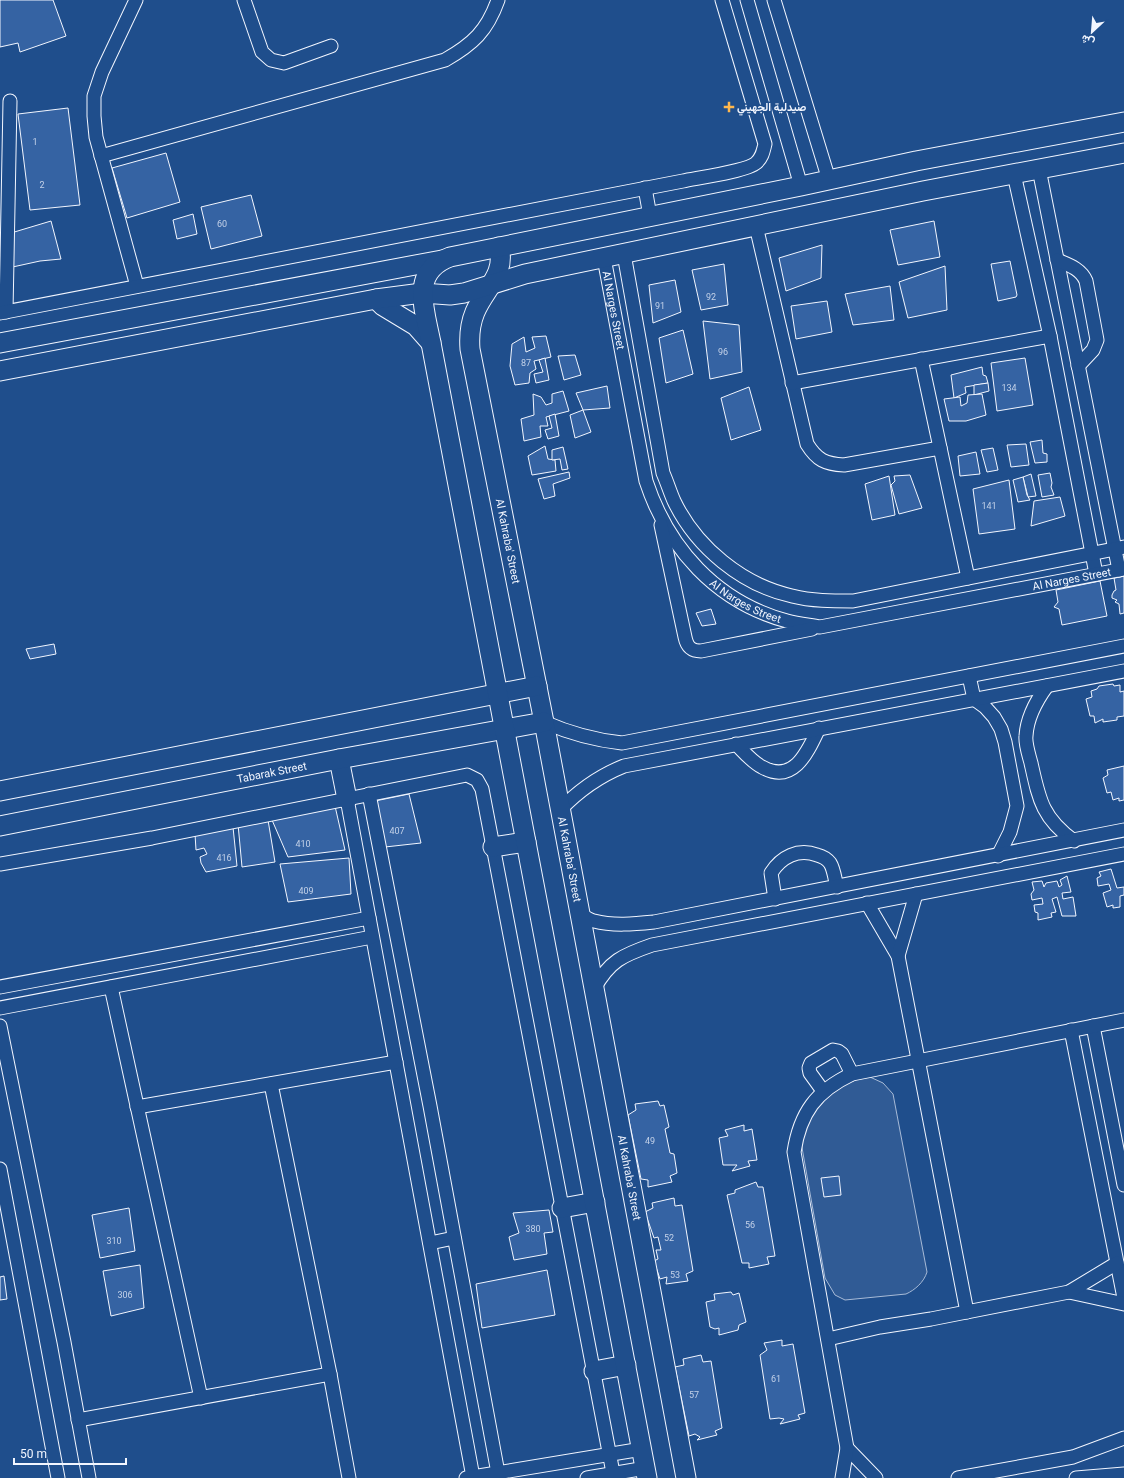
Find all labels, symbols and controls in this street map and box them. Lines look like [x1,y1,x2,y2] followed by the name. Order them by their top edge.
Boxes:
[1072,12,1112,52] north arrow
[1079,32,1097,49] text: ش
[737,101,806,116] place label: صيدلية الجهيني
[724,102,734,112] marker: صيدلية الجهيني
[32,137,38,147] house number: 1
[39,180,45,190] house number: 2
[217,219,227,229] house number: 60
[600,270,628,351] street label: Al Narges Street
[706,292,716,302] house number: 92
[655,301,665,311] house number: 91
[718,347,728,357] house number: 96
[521,358,531,368] house number: 87
[1001,383,1017,393] house number: 134
[493,497,523,585] street label: Al Kahraba' Street
[981,501,997,511] house number: 141
[1031,565,1112,593] street label: Al Narges Street
[707,576,783,626] street label: Al Narges Street
[236,759,308,786] street label: Tabarak Street
[555,815,584,903] street label: Al Kahraba' Street
[389,826,405,836] house number: 407
[295,839,311,849] house number: 410
[216,853,232,863] house number: 416
[298,886,314,896] house number: 409
[615,1134,644,1222] street label: Al Kahraba' Street
[645,1136,655,1146] house number: 49
[745,1220,755,1230] house number: 56
[525,1224,541,1234] house number: 380
[664,1233,674,1243] house number: 52
[106,1236,122,1246] house number: 310
[670,1270,680,1280] house number: 53
[117,1290,133,1300] house number: 306
[771,1374,781,1384] house number: 61
[689,1390,699,1400] house number: 57
[14,1440,126,1466] scale bar
[20,1447,47,1461] text: 50 m

